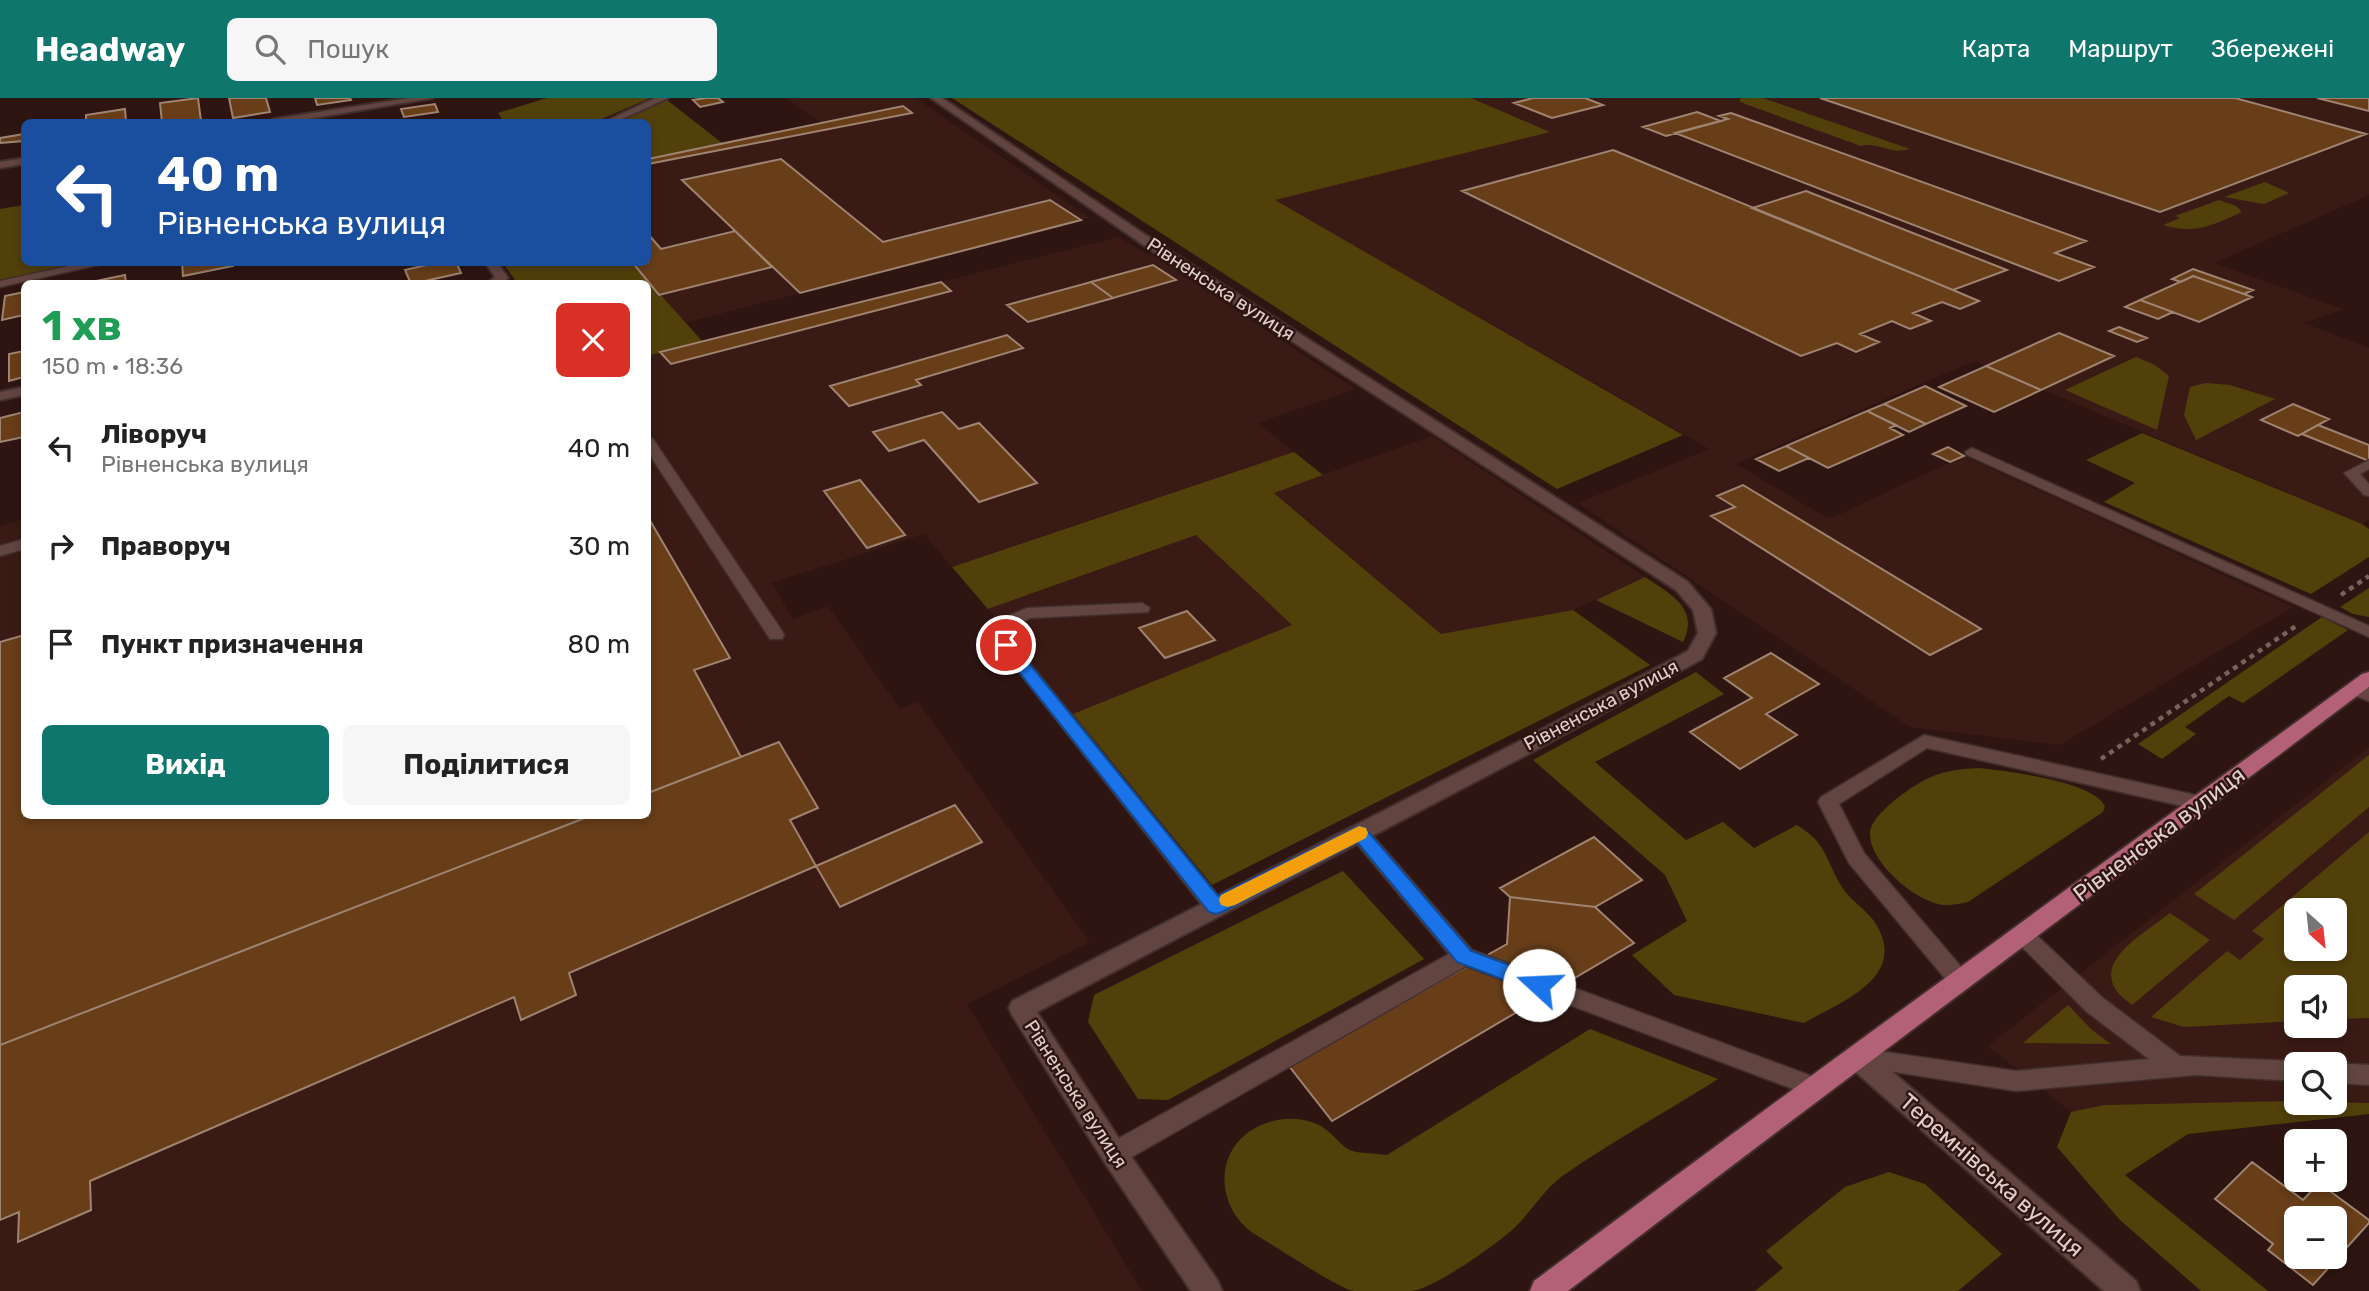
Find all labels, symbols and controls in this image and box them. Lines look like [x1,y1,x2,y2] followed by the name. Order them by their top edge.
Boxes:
[227,18,717,81] search box
[35,30,185,69] text: Headway
[251,30,289,68] icon: search
[307,34,389,65] text: Пошук
[1962,35,2030,63] text: Карта
[2068,35,2173,63] text: Маршрут
[2211,35,2334,63] text: Збережені
[157,145,279,203] text: 40 m
[42,147,133,238] icon: left
[157,204,446,242] text: Рівненська вулиця
[1143,233,1299,345] street label: Рівненська вулиця
[42,301,122,351] text: 1 хв
[556,303,630,377] button: close
[42,352,183,380] text: 150 m · 18:36
[101,419,207,450] text: Ліворуч
[42,429,80,467] icon: left
[568,433,630,464] text: 40 m
[101,450,309,478] text: Рівненська вулиця
[42,527,80,565] icon: right
[101,531,231,562] text: Праворуч
[568,531,630,562] text: 30 m
[976,615,1036,675] pin
[42,625,80,663] icon: arrive
[987,626,1025,664] icon: arrive
[101,629,364,660] text: Пункт призначення
[567,629,630,660] text: 80 m
[1520,655,1682,755] street label: Рівненська вулиця
[42,725,329,805] button: Вихід
[343,725,630,805] button: Поділитися
[2068,760,2250,908] street label: Рівненська вулиця
[2284,898,2347,961] north arrow
[2284,898,2347,1269] map controls
[1502,948,1576,1022] position arrow
[2284,975,2347,1038] button: sound
[1020,1016,1132,1172] street label: Рівненська вулиця
[2284,1052,2347,1115] button: search
[1894,1087,2090,1263] street label: Теремнівська вулиця
[2284,1129,2347,1192] button: +
[2284,1206,2347,1269] button: −

